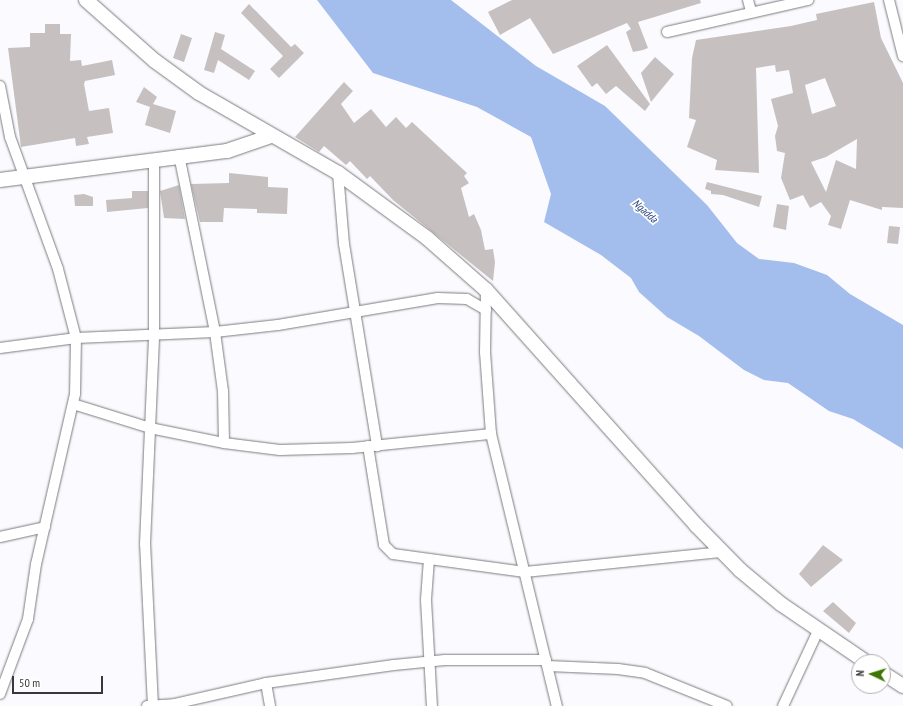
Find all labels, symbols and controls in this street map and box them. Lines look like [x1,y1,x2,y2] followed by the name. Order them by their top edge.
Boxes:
[630,196,660,226] water label: Ngadda
[851,654,891,694] north arrow
[14,668,105,694] scale bar
[853,670,867,677] text: N
[19,675,40,690] text: 50 m

